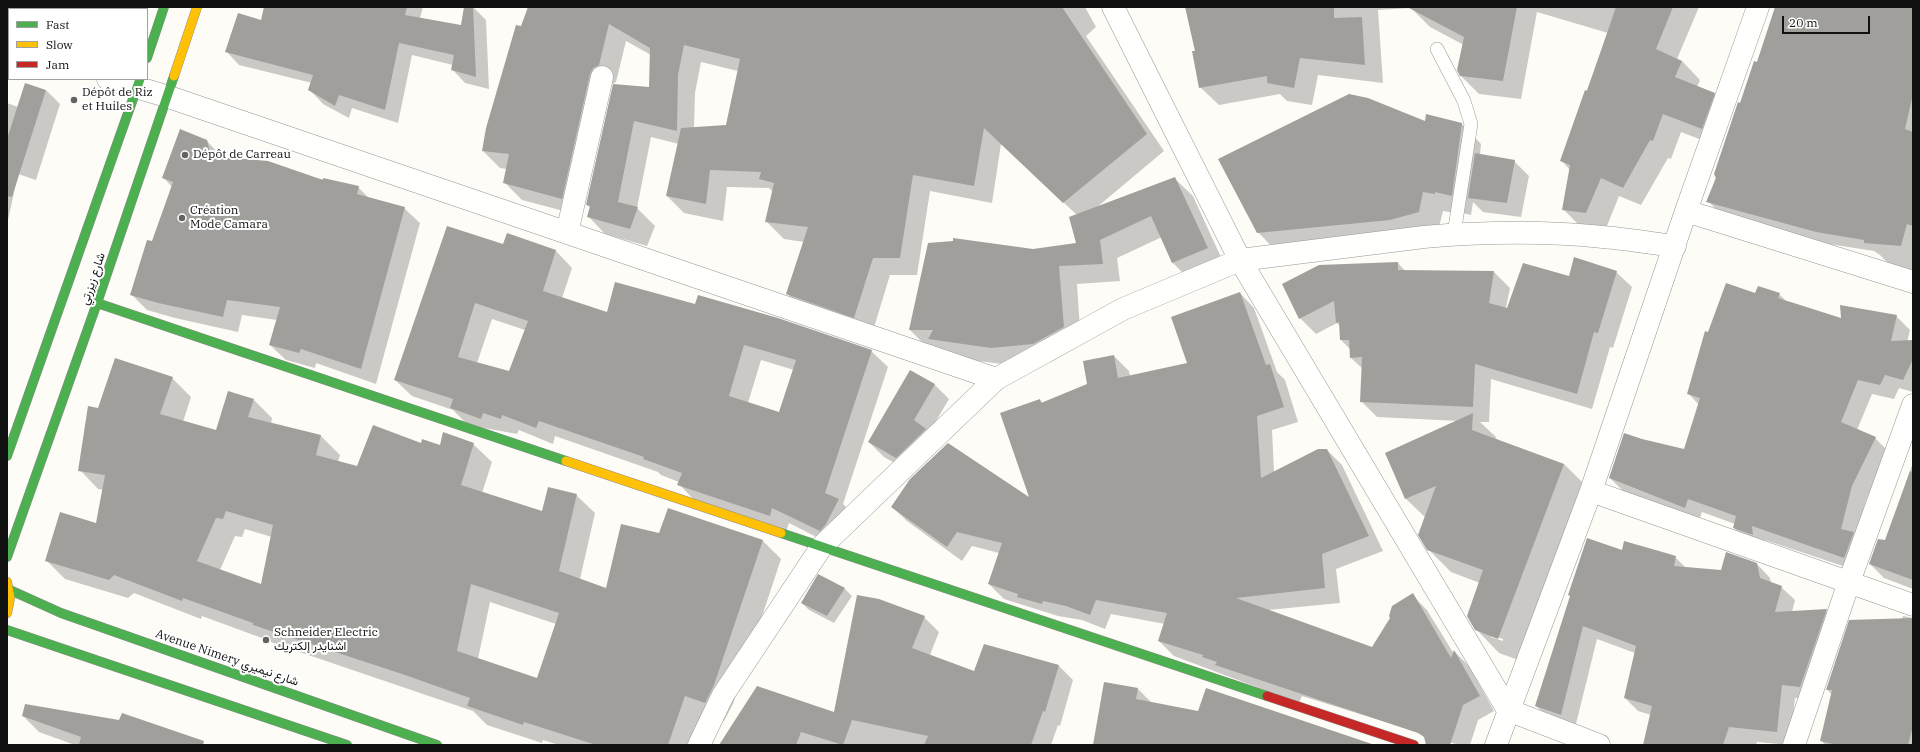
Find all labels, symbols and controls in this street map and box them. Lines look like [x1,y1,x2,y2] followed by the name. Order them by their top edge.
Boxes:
[8,8,148,80] legend
[1784,8,1872,34] scale bar
[1789,15,1818,30] text: 20 m
[46,17,70,32] text: Fast
[46,37,73,52] text: Slow
[46,57,69,72] text: Jam
[82,86,153,114] place label: Dépôt de Riz et Huiles
[69,95,79,105] marker: Dépôt de Riz et Huiles
[193,148,291,162] place label: Dépôt de Carreau
[180,150,190,160] marker: Dépôt de Carreau
[190,204,268,232] place label: Création Mode Camara
[177,213,187,223] marker: Création Mode Camara
[77,251,109,307] street label: شارع زيزرتي
[274,626,378,654] place label: Schneider Electric اشنايدر إلكتريك
[154,627,300,689] street label: Avenue Nimery شارع نيميري
[261,635,271,645] marker: Schneider Electric اشنايدر إلكتريك

